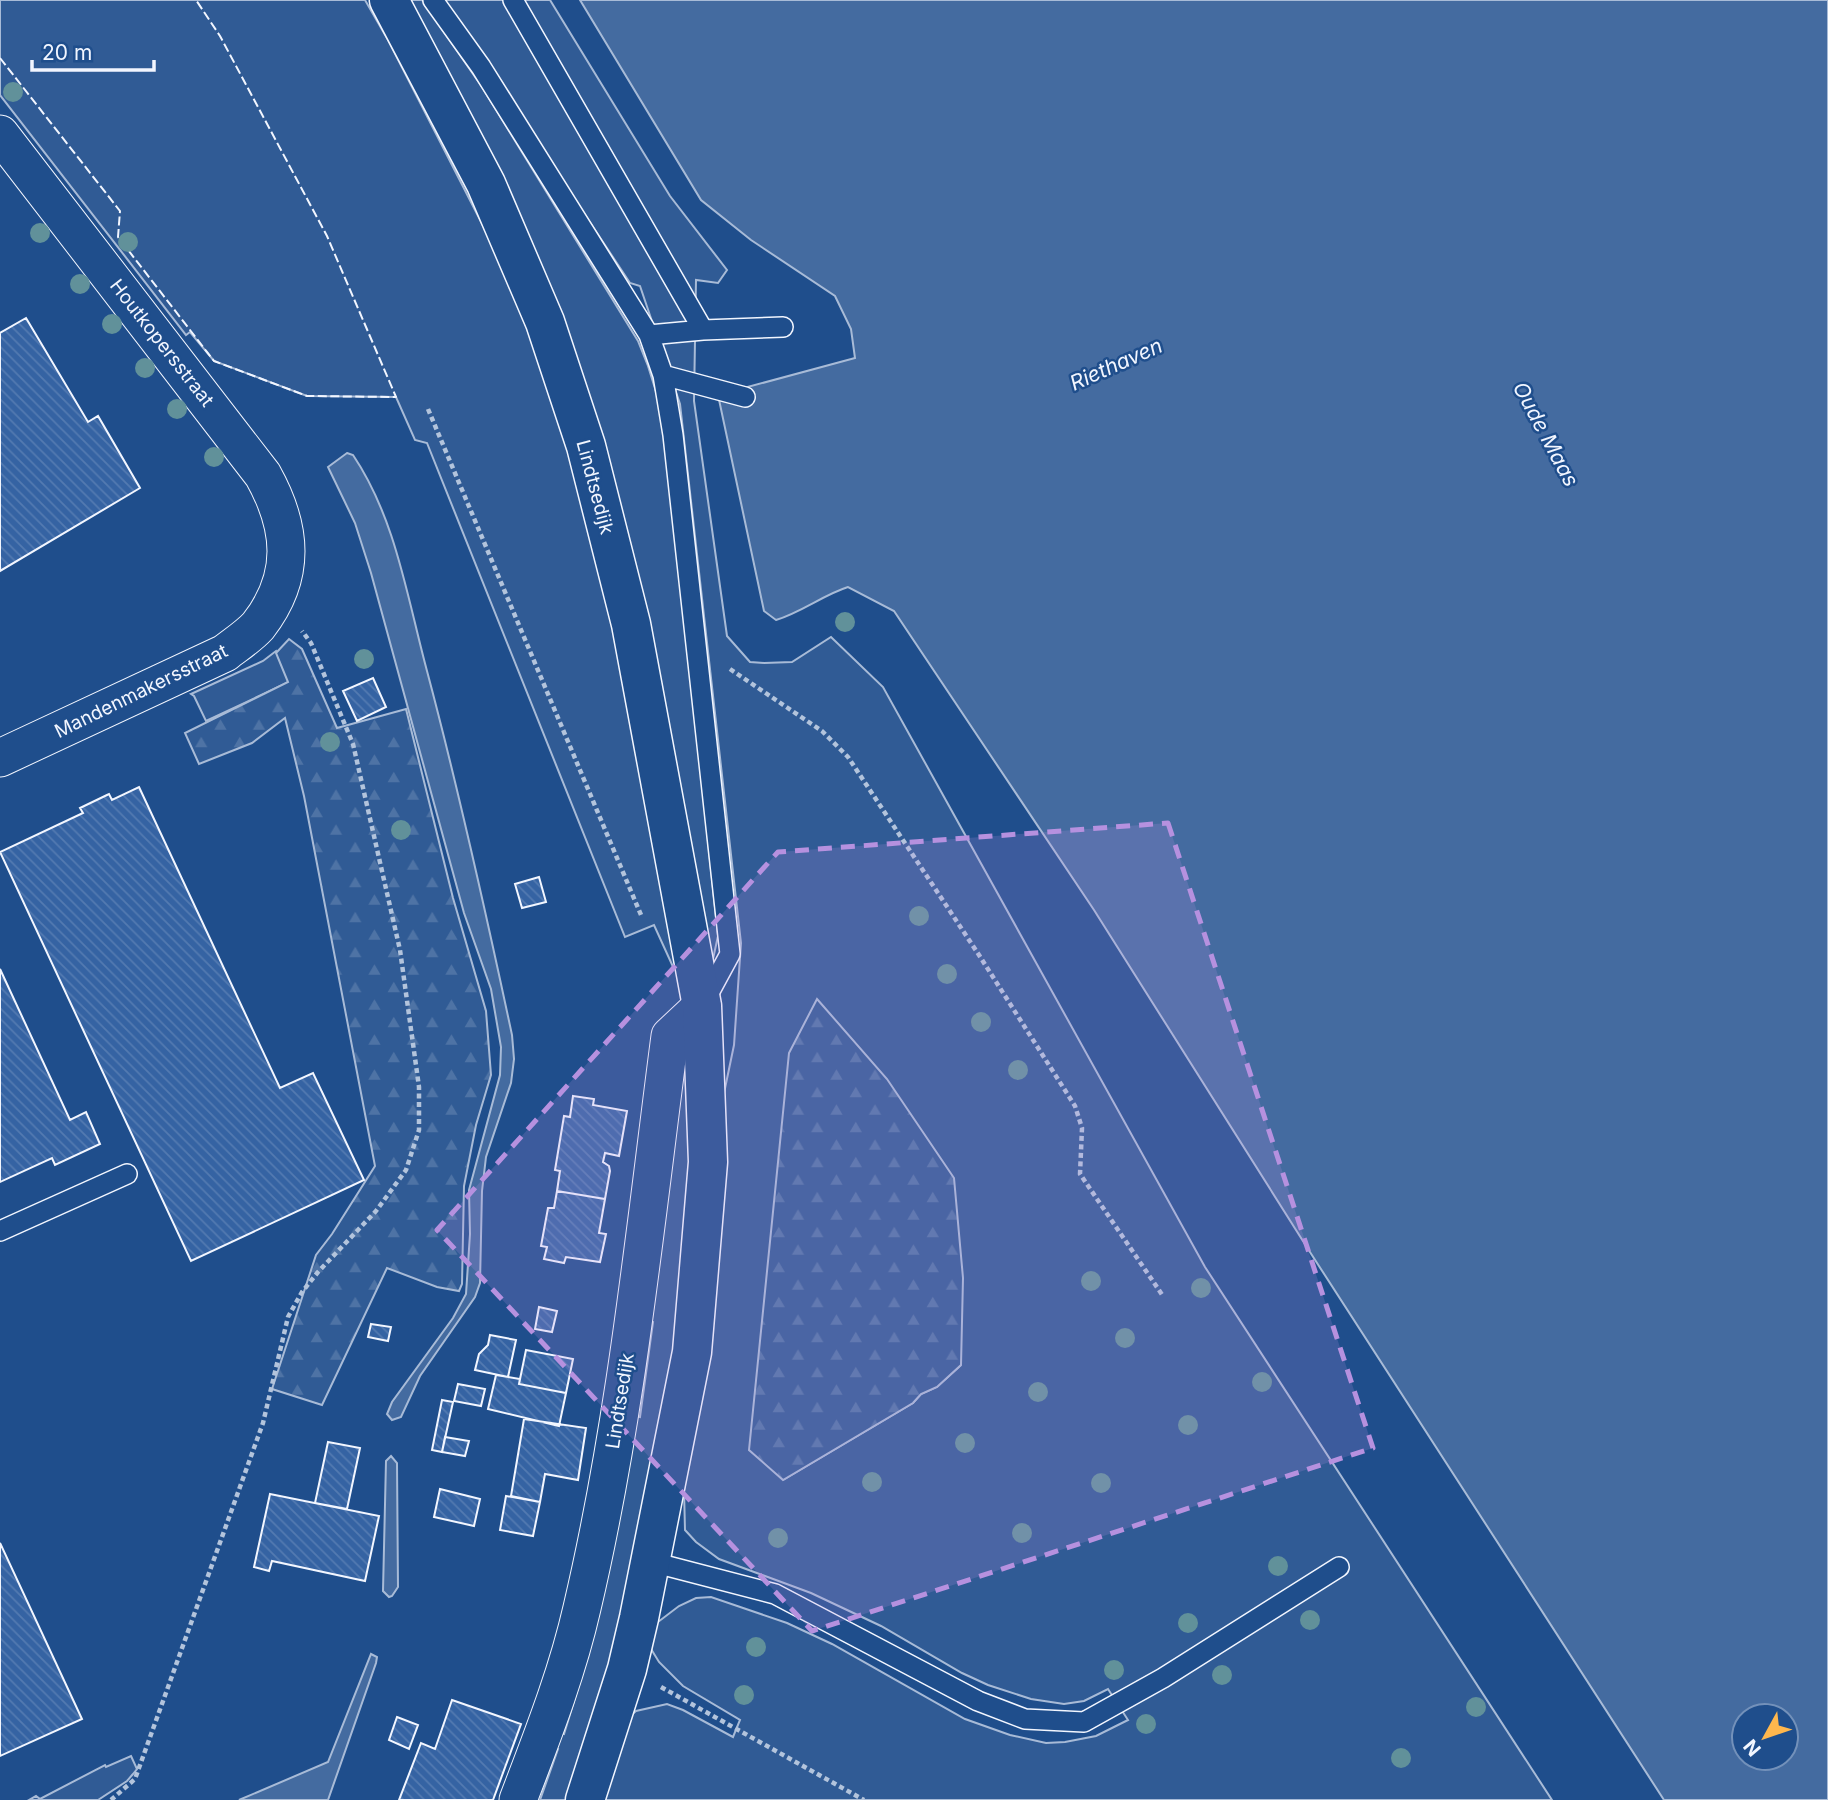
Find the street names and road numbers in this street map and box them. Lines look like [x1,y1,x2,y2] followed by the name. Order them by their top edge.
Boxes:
[105,275,219,411] street label: Houtkopersstraat
[571,437,619,537] street label: Lindtsedijk
[51,639,231,743] street label: Mandenmakersstraat
[601,1351,639,1451] street label: Lindtsedijk

